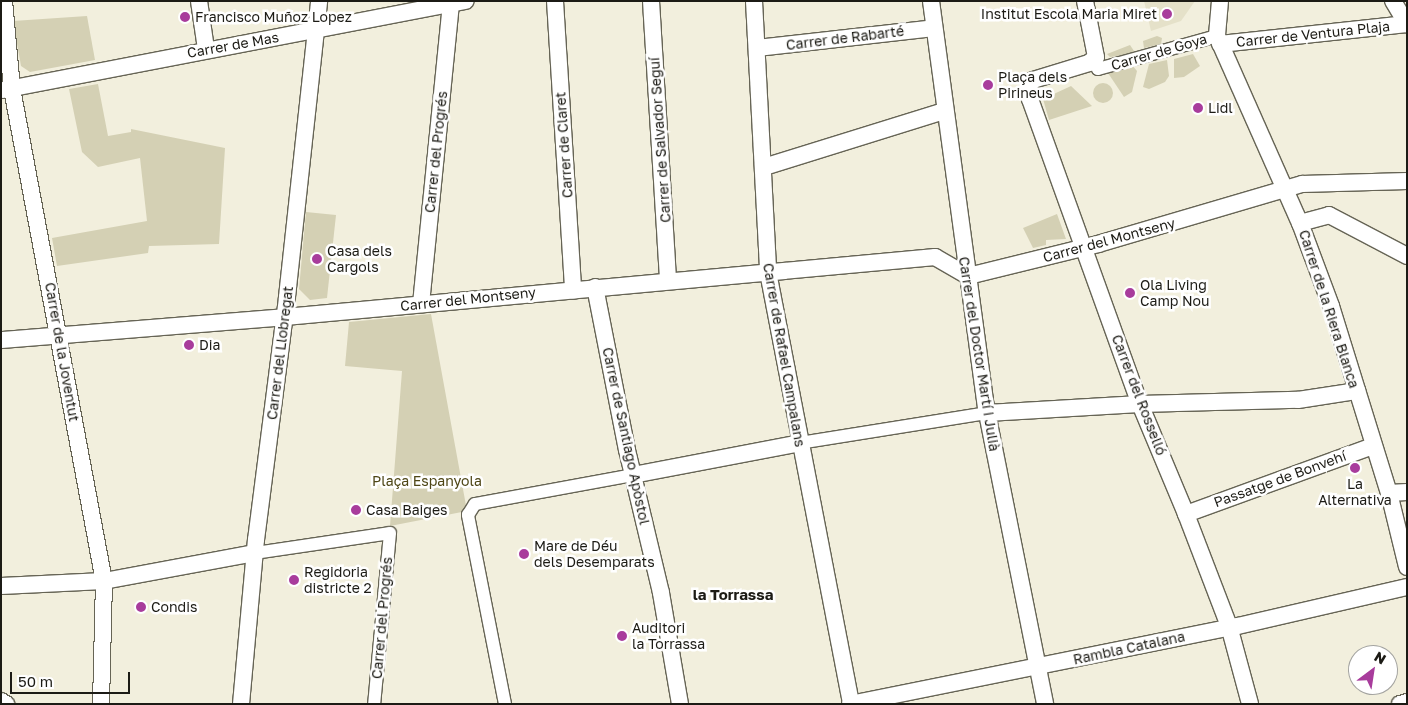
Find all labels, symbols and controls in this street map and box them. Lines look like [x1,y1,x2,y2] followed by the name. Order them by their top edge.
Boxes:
[981,6,1157,22] place label: Institut Escola Maria Miret
[1161,8,1173,20] marker: Institut Escola Maria Miret
[195,9,352,25] place label: Francisco Muñoz Lopez
[179,11,191,23] marker: Francisco Muñoz Lopez
[1235,18,1391,50] street label: Carrer de Ventura Plaja
[785,22,905,54] street label: Carrer de Rabarté
[186,29,280,61] street label: Carrer de Mas
[1109,30,1209,74] street label: Carrer de Goya
[646,57,674,223] street label: Carrer de Salvador Seguí
[998,69,1067,102] place label: Plaça dels Pirineus
[982,79,994,91] marker: Plaça dels Pirineus
[421,90,451,214] street label: Carrer del Progrés
[552,91,576,199] street label: Carrer de Claret
[1208,100,1233,116] place label: Lidl
[1192,102,1204,114] marker: Lidl
[1041,214,1177,266] street label: Carrer del Montseny
[1295,228,1363,390] street label: Carrer de la Riera Blanca
[327,243,392,276] place label: Casa dels Cargols
[311,253,323,265] marker: Casa dels Cargols
[955,255,1003,453] street label: Carrer del Doctor Martí i Julià
[760,262,808,448] street label: Carrer de Rafael Campalans
[1140,277,1209,310] place label: Ola Living Camp Nou
[41,281,83,423] street label: Carrer de la Joventut
[399,284,537,314] street label: Carrer del Montseny
[263,285,297,421] street label: Carrer del Llobregat
[1124,287,1136,299] marker: Ola Living Camp Nou
[1108,332,1170,458] street label: Carrer del Rosselló
[199,337,220,353] place label: Dia
[183,339,195,351] marker: Dia
[599,346,653,526] street label: Carrer de Santiago Apòstol
[1211,447,1349,511] street label: Passatge de Bonvehí
[1349,462,1361,474] marker: La Alternativa
[372,473,482,489] park label: Plaça Espanyola
[1318,476,1392,508] place label: La Alternativa
[366,502,447,518] place label: Casa Baiges
[350,504,362,516] marker: Casa Baiges
[534,538,655,570] place label: Mare de Déu dels Desemparats
[518,548,530,560] marker: Mare de Déu dels Desemparats
[368,556,396,680] street label: Carrer del Progrés
[304,564,372,596] place label: Regidoria districte 2
[288,574,300,586] marker: Regidoria districte 2
[693,586,773,604] district label: la Torrassa
[151,599,197,615] place label: Condis
[135,601,147,613] marker: Condis
[632,620,705,652] place label: Auditori la Torrassa
[1072,628,1186,668] street label: Rambla Catalana
[616,630,628,642] marker: Auditori la Torrassa
[1348,645,1398,695] north arrow
[1372,648,1389,668] text: N
[12,662,132,694] scale bar
[18,672,53,690] text: 50 m

